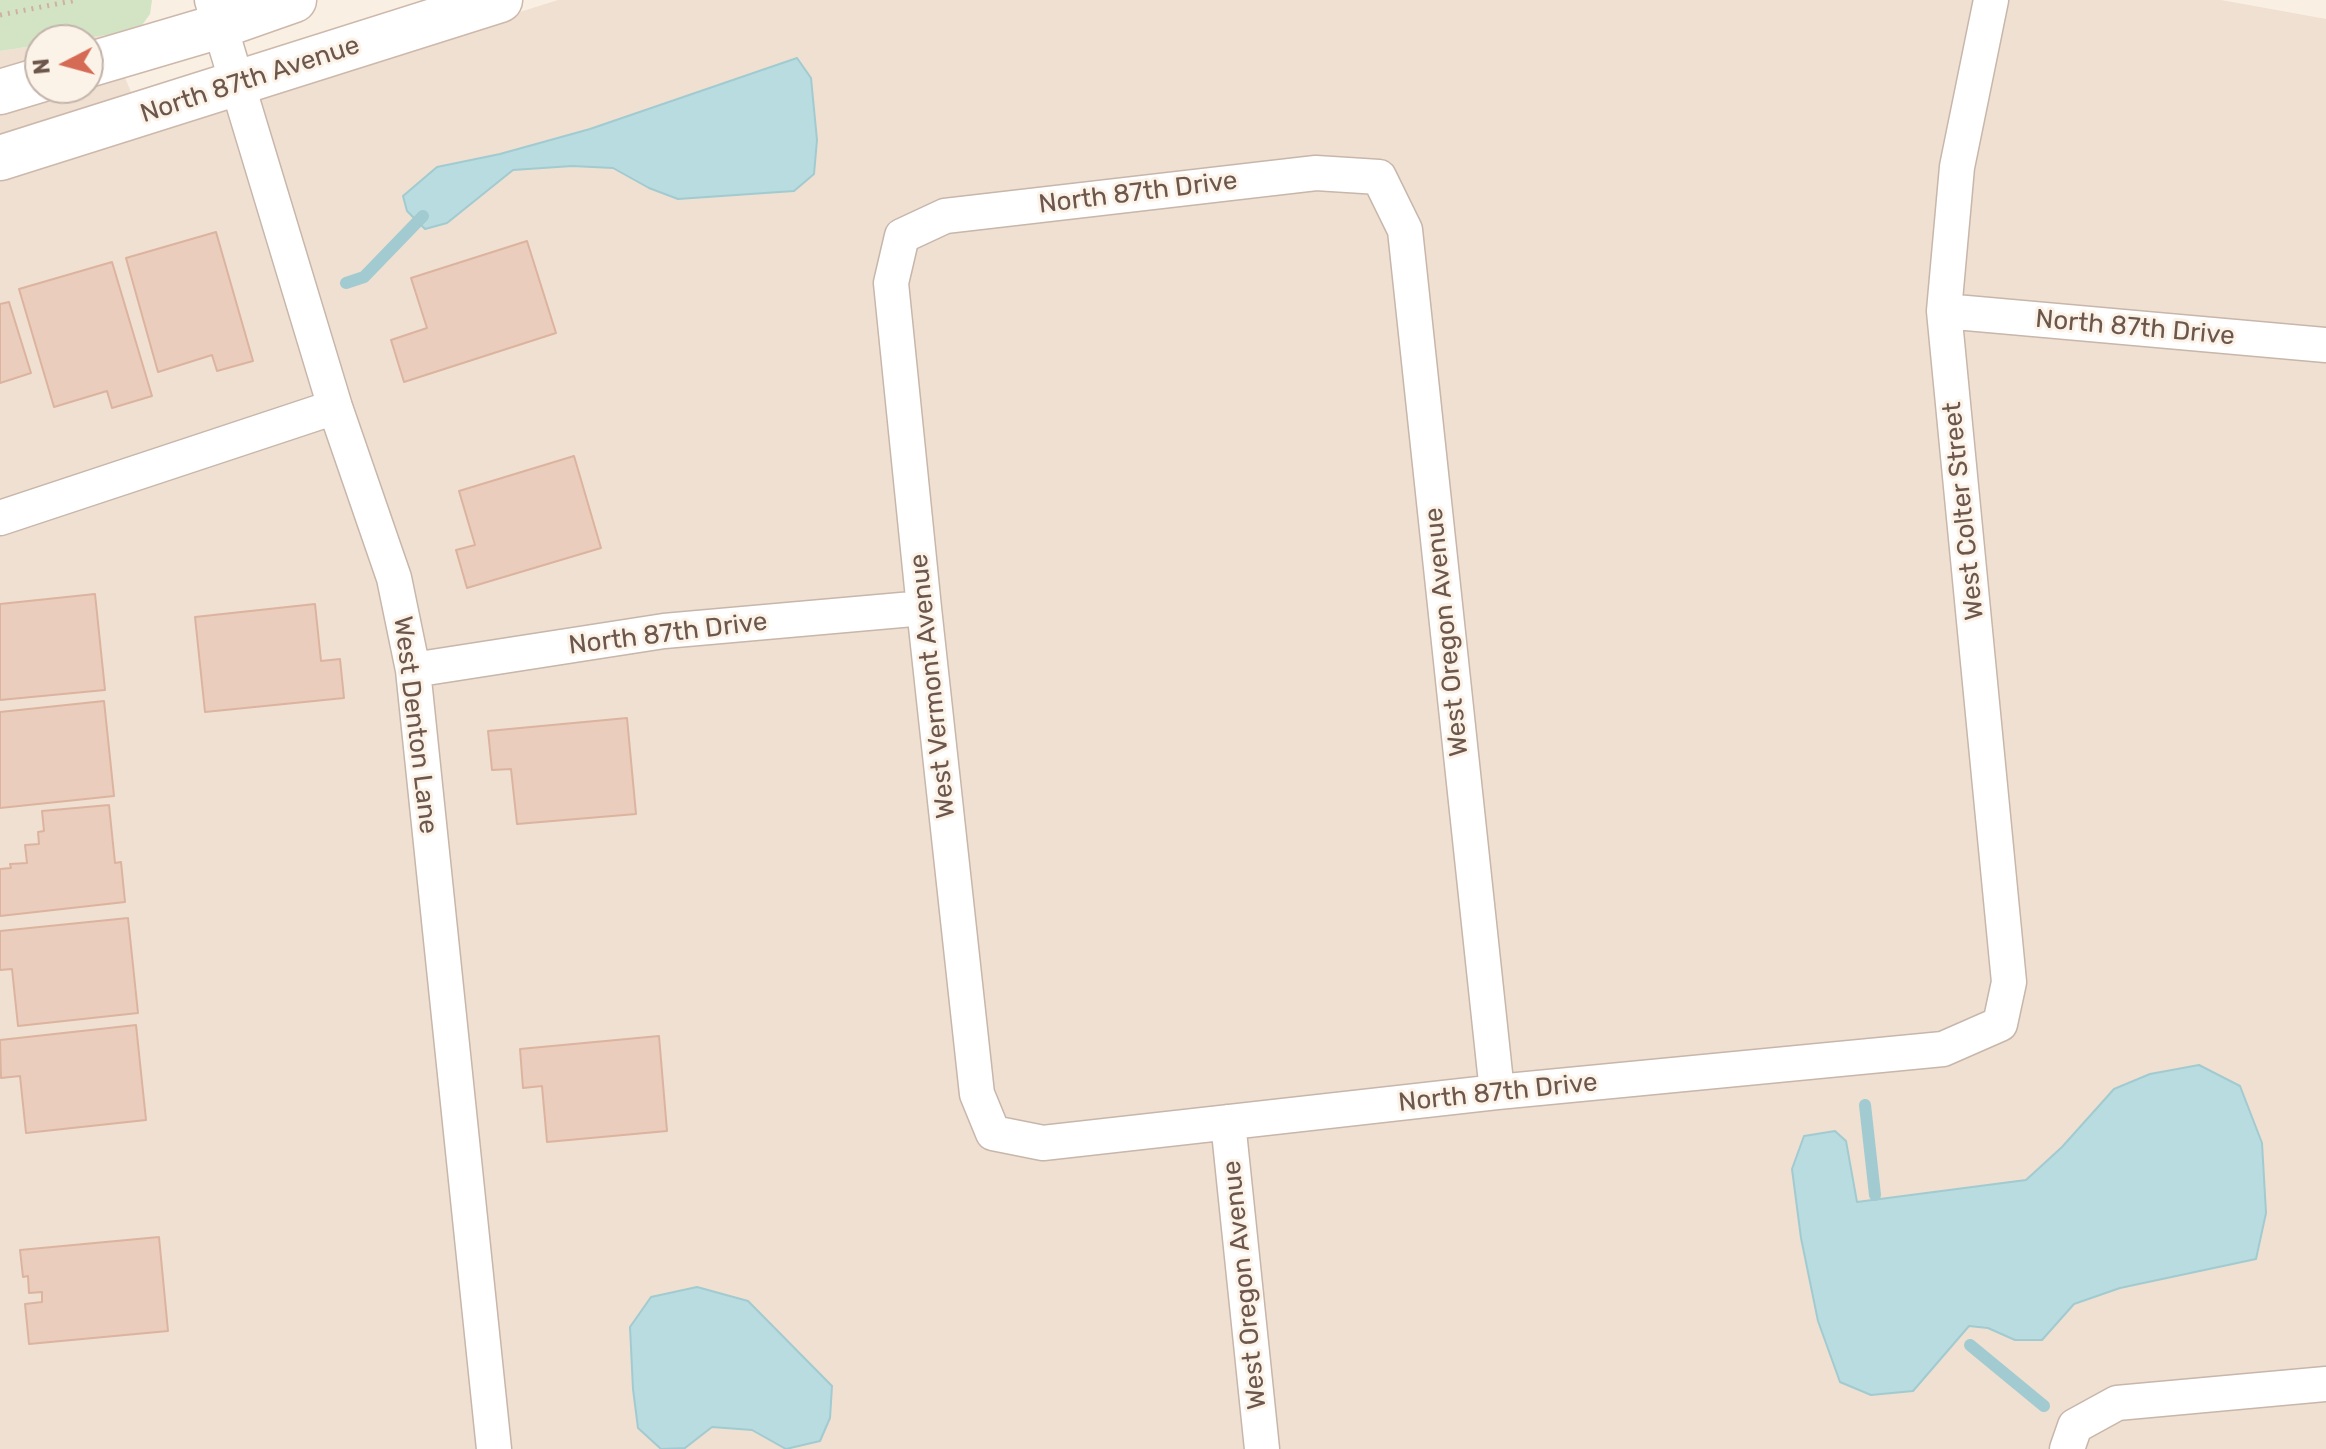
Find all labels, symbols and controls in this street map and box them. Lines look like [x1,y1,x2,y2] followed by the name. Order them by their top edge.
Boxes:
[24,24,104,104] north arrow
[136,30,364,130] street label: North 87th Avenue
[27,57,56,76] text: N
[1037,165,1239,221] street label: North 87th Drive
[2034,304,2236,352] street label: North 87th Drive
[1937,400,1991,622] street label: West Colter Street
[1418,506,1476,758] street label: West Oregon Avenue
[904,552,962,820] street label: West Vermont Avenue
[567,606,769,662] street label: North 87th Drive
[386,614,444,836] street label: West Denton Lane
[1397,1067,1599,1119] street label: North 87th Drive
[1216,1159,1274,1411] street label: West Oregon Avenue

